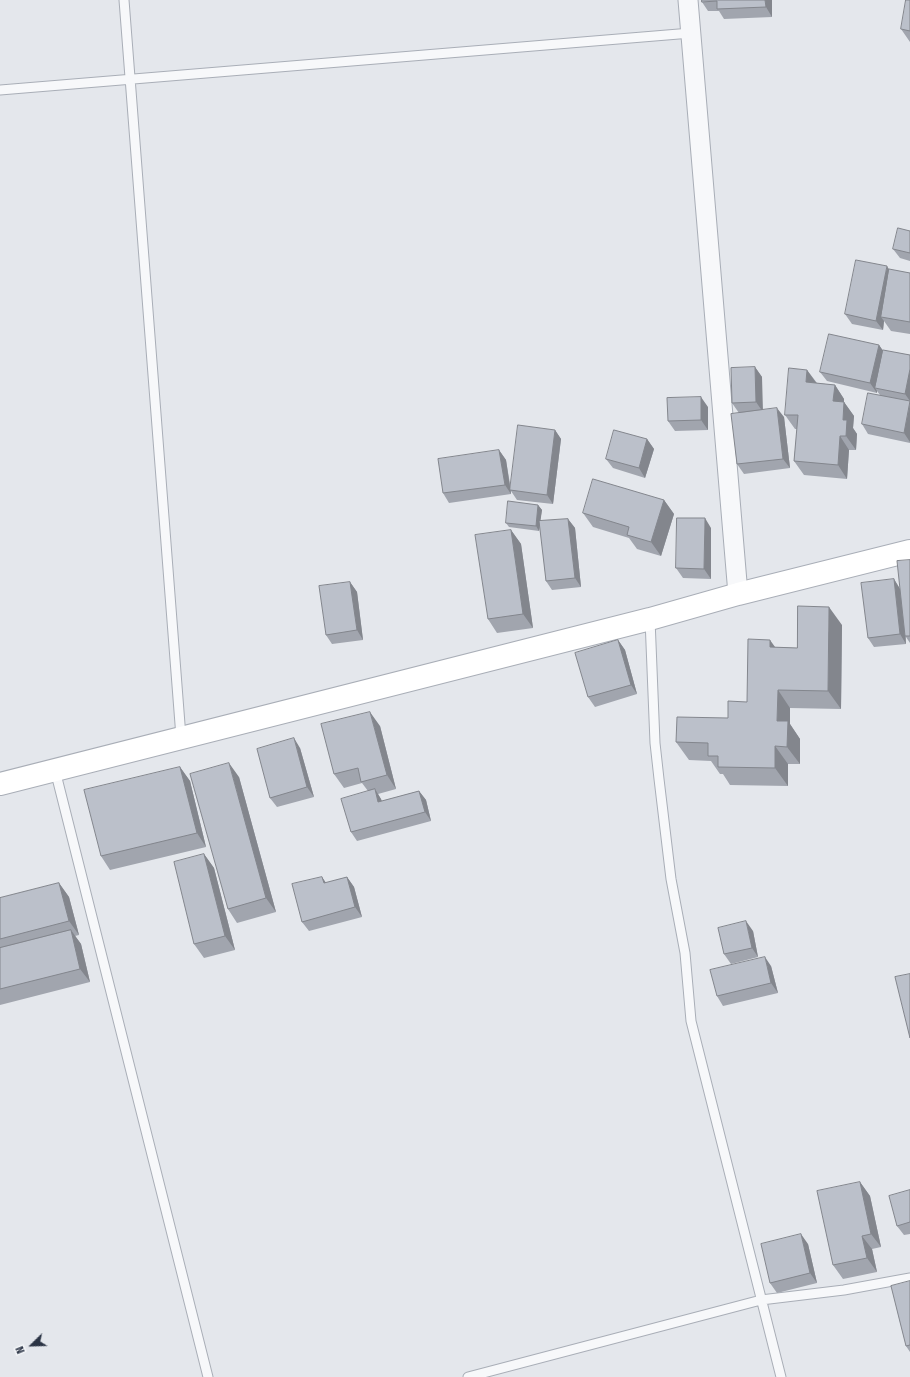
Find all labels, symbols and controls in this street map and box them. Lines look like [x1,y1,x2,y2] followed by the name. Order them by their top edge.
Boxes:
[12,1325,52,1365] north arrow
[13,1344,28,1355] text: N

